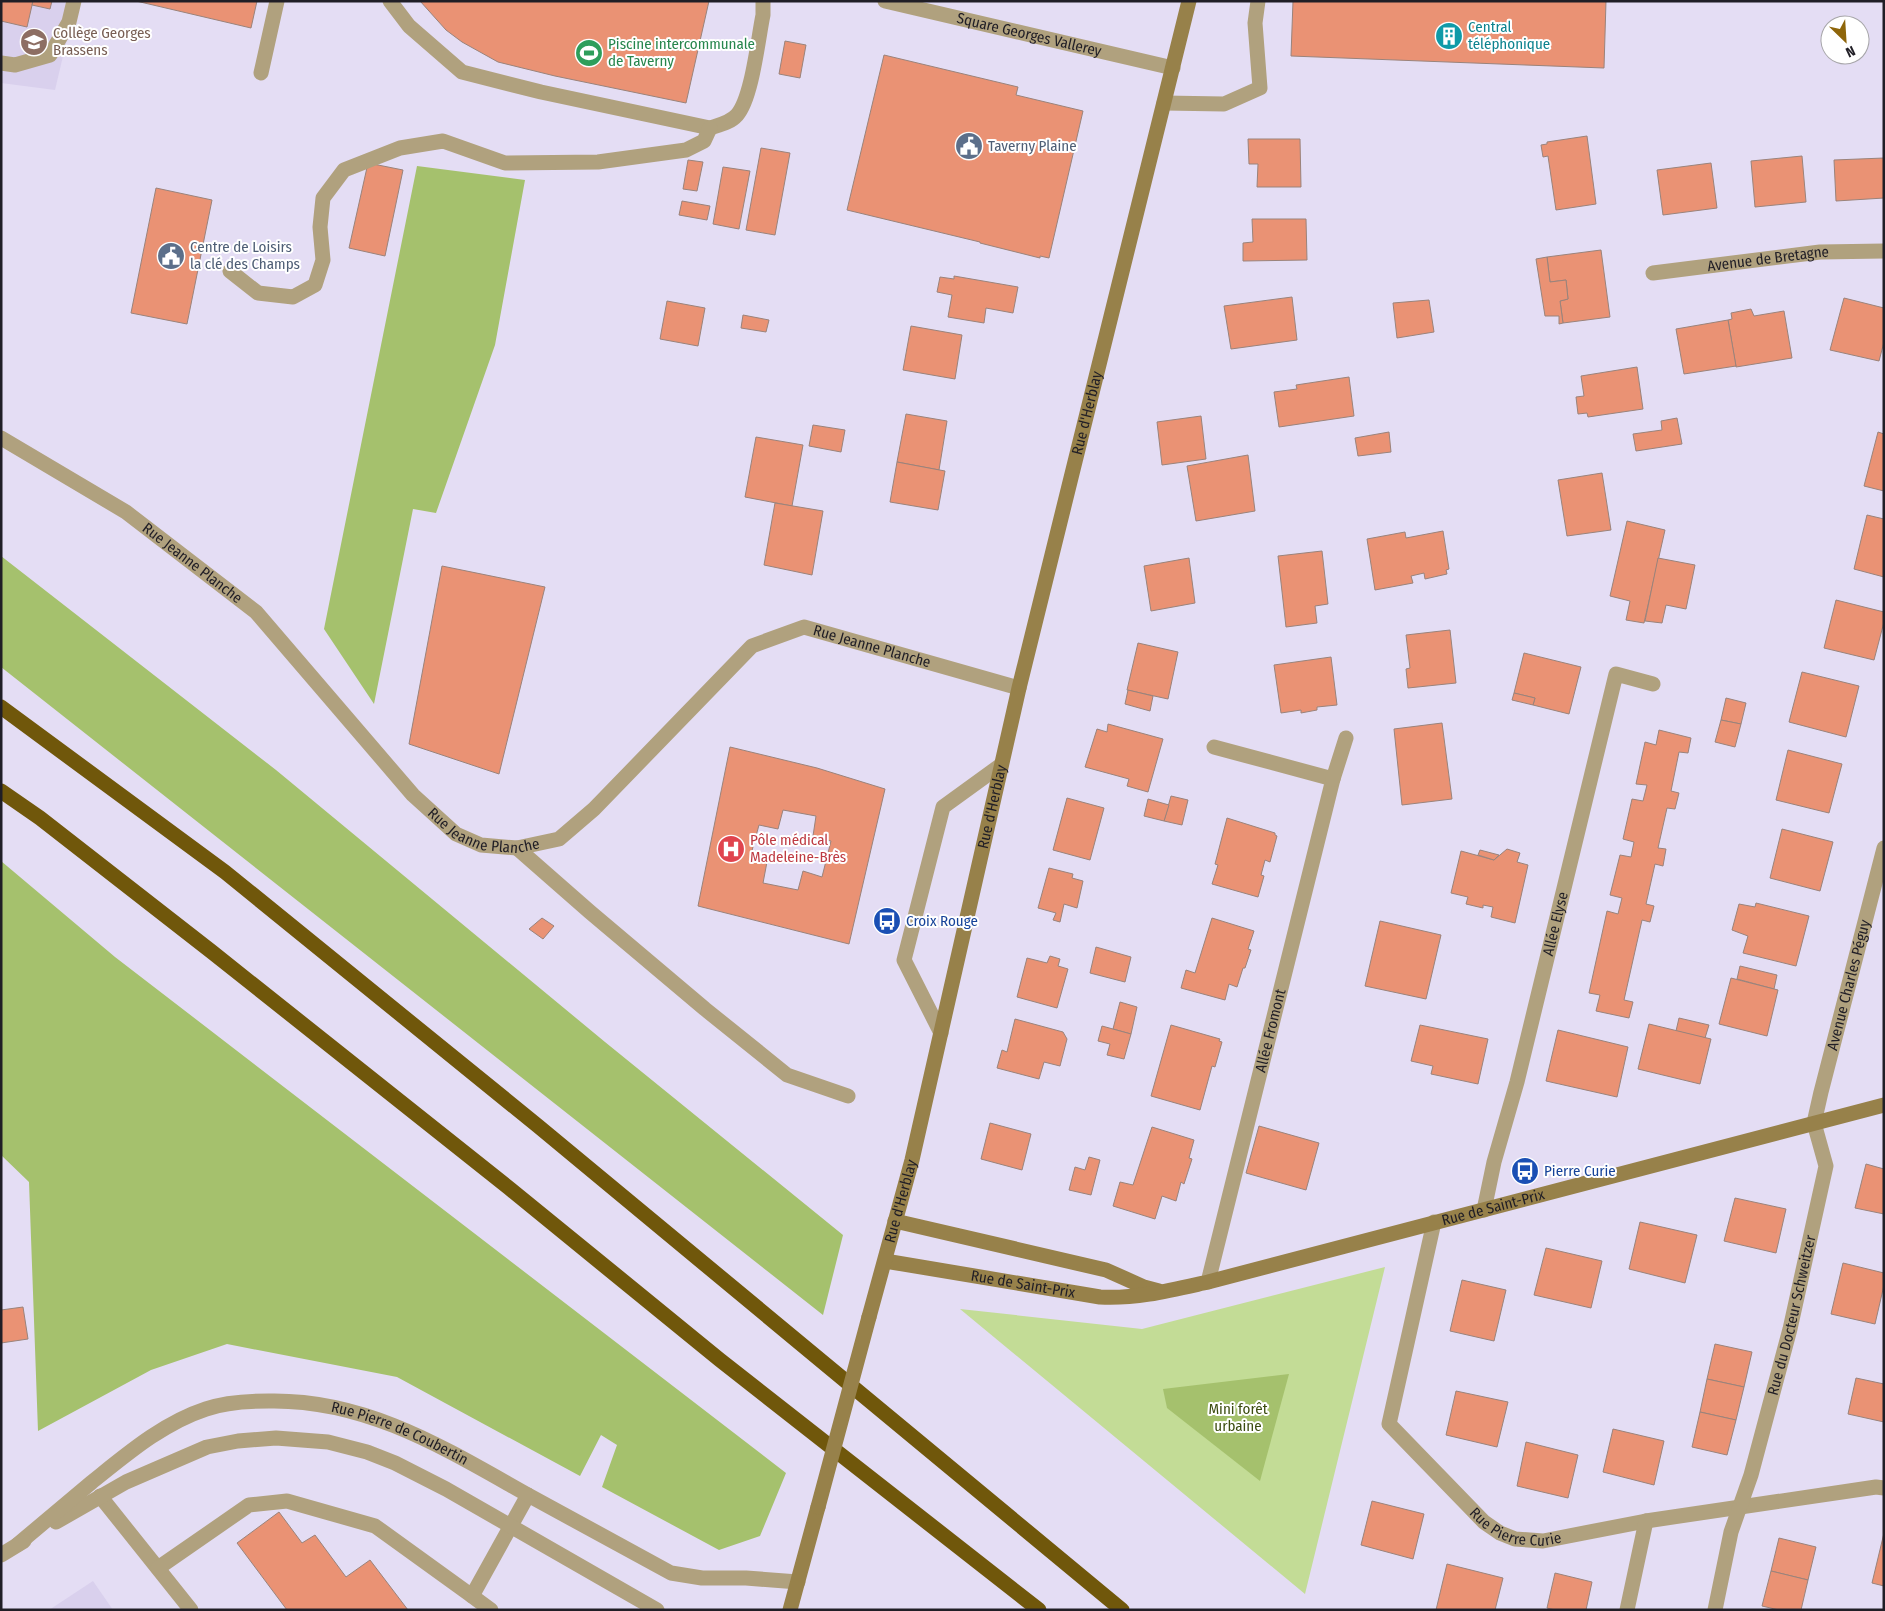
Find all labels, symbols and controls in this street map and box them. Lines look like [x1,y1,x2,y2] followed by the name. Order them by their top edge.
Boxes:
[955,9,1104,60] street label: Square Georges Vallerey
[1820,15,1870,65] north arrow
[1468,18,1550,53] place label: Central téléphonique
[1434,21,1464,51] building icon: Central téléphonique
[53,24,151,59] place label: Collège Georges Brassens
[19,27,49,57] school or university icon: Collège Georges Brassens
[608,35,755,70] place label: Piscine intercommunale de Taverny
[574,38,604,68] sports icon: Piscine intercommunale de Taverny
[1843,42,1858,61] text: N
[954,131,984,161] public building icon: Taverny Plaine
[988,137,1077,155] place label: Taverny Plaine
[190,238,300,273] place label: Centre de Loisirs la clé des Champs
[156,241,186,271] public building icon: Centre de Loisirs la clé des Champs
[1706,243,1829,275] street label: Avenue de Bretagne
[1068,369,1106,457] street label: Rue d'Herblay
[139,519,246,607] street label: Rue Jeanne Planche
[811,621,933,671] street label: Rue Jeanne Planche
[974,763,1010,850] street label: Rue d'Herblay
[424,804,541,857] street label: Rue Jeanne Planche
[750,831,846,866] place label: Pôle médical Madeleine-Brès
[716,834,746,864] hospital icon: Pôle médical Madeleine-Brès
[1539,890,1572,958] street label: Allée Elyse
[872,906,902,936] bus stop icon: Croix Rouge
[906,912,978,930] place label: Croix Rouge
[1823,918,1874,1052] street label: Avenue Charles Péguy
[1251,987,1289,1074] street label: Allée Fromont
[1510,1156,1540,1186] bus stop icon: Pierre Curie
[881,1157,921,1245] street label: Rue d'Herblay
[1544,1162,1616,1180] place label: Pierre Curie
[1440,1185,1547,1229] street label: Rue de Saint-Prix
[1764,1233,1820,1397] street label: Rue du Docteur Schweitzer
[970,1267,1077,1302] street label: Rue de Saint-Prix
[330,1398,471,1469] street label: Rue Pierre de Coubertin
[1208,1400,1268,1435] park label: Mini forêt urbaine
[1466,1504,1563,1550] street label: Rue Pierre Curie

